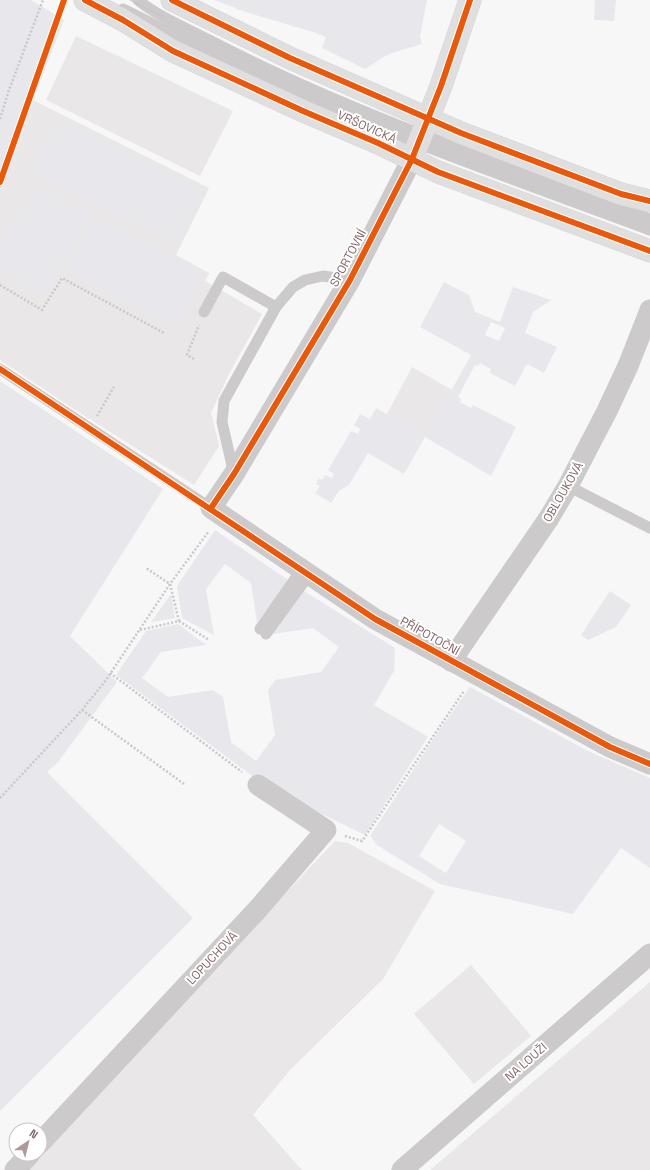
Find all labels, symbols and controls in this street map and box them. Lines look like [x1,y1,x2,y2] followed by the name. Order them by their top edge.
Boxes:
[335,107,399,147] street label: VRŠOVICKÁ
[326,226,370,290] street label: SPORTOVNÍ
[539,459,587,525] street label: OBLOUKOVÁ
[397,613,463,659] street label: PŘÍPOTOČNÍ
[183,928,241,988] street label: LOPUCHOVÁ
[502,1039,550,1085] street label: NA LOUŽI
[8,1122,48,1162] north arrow
[27,1126,41,1142] text: N

